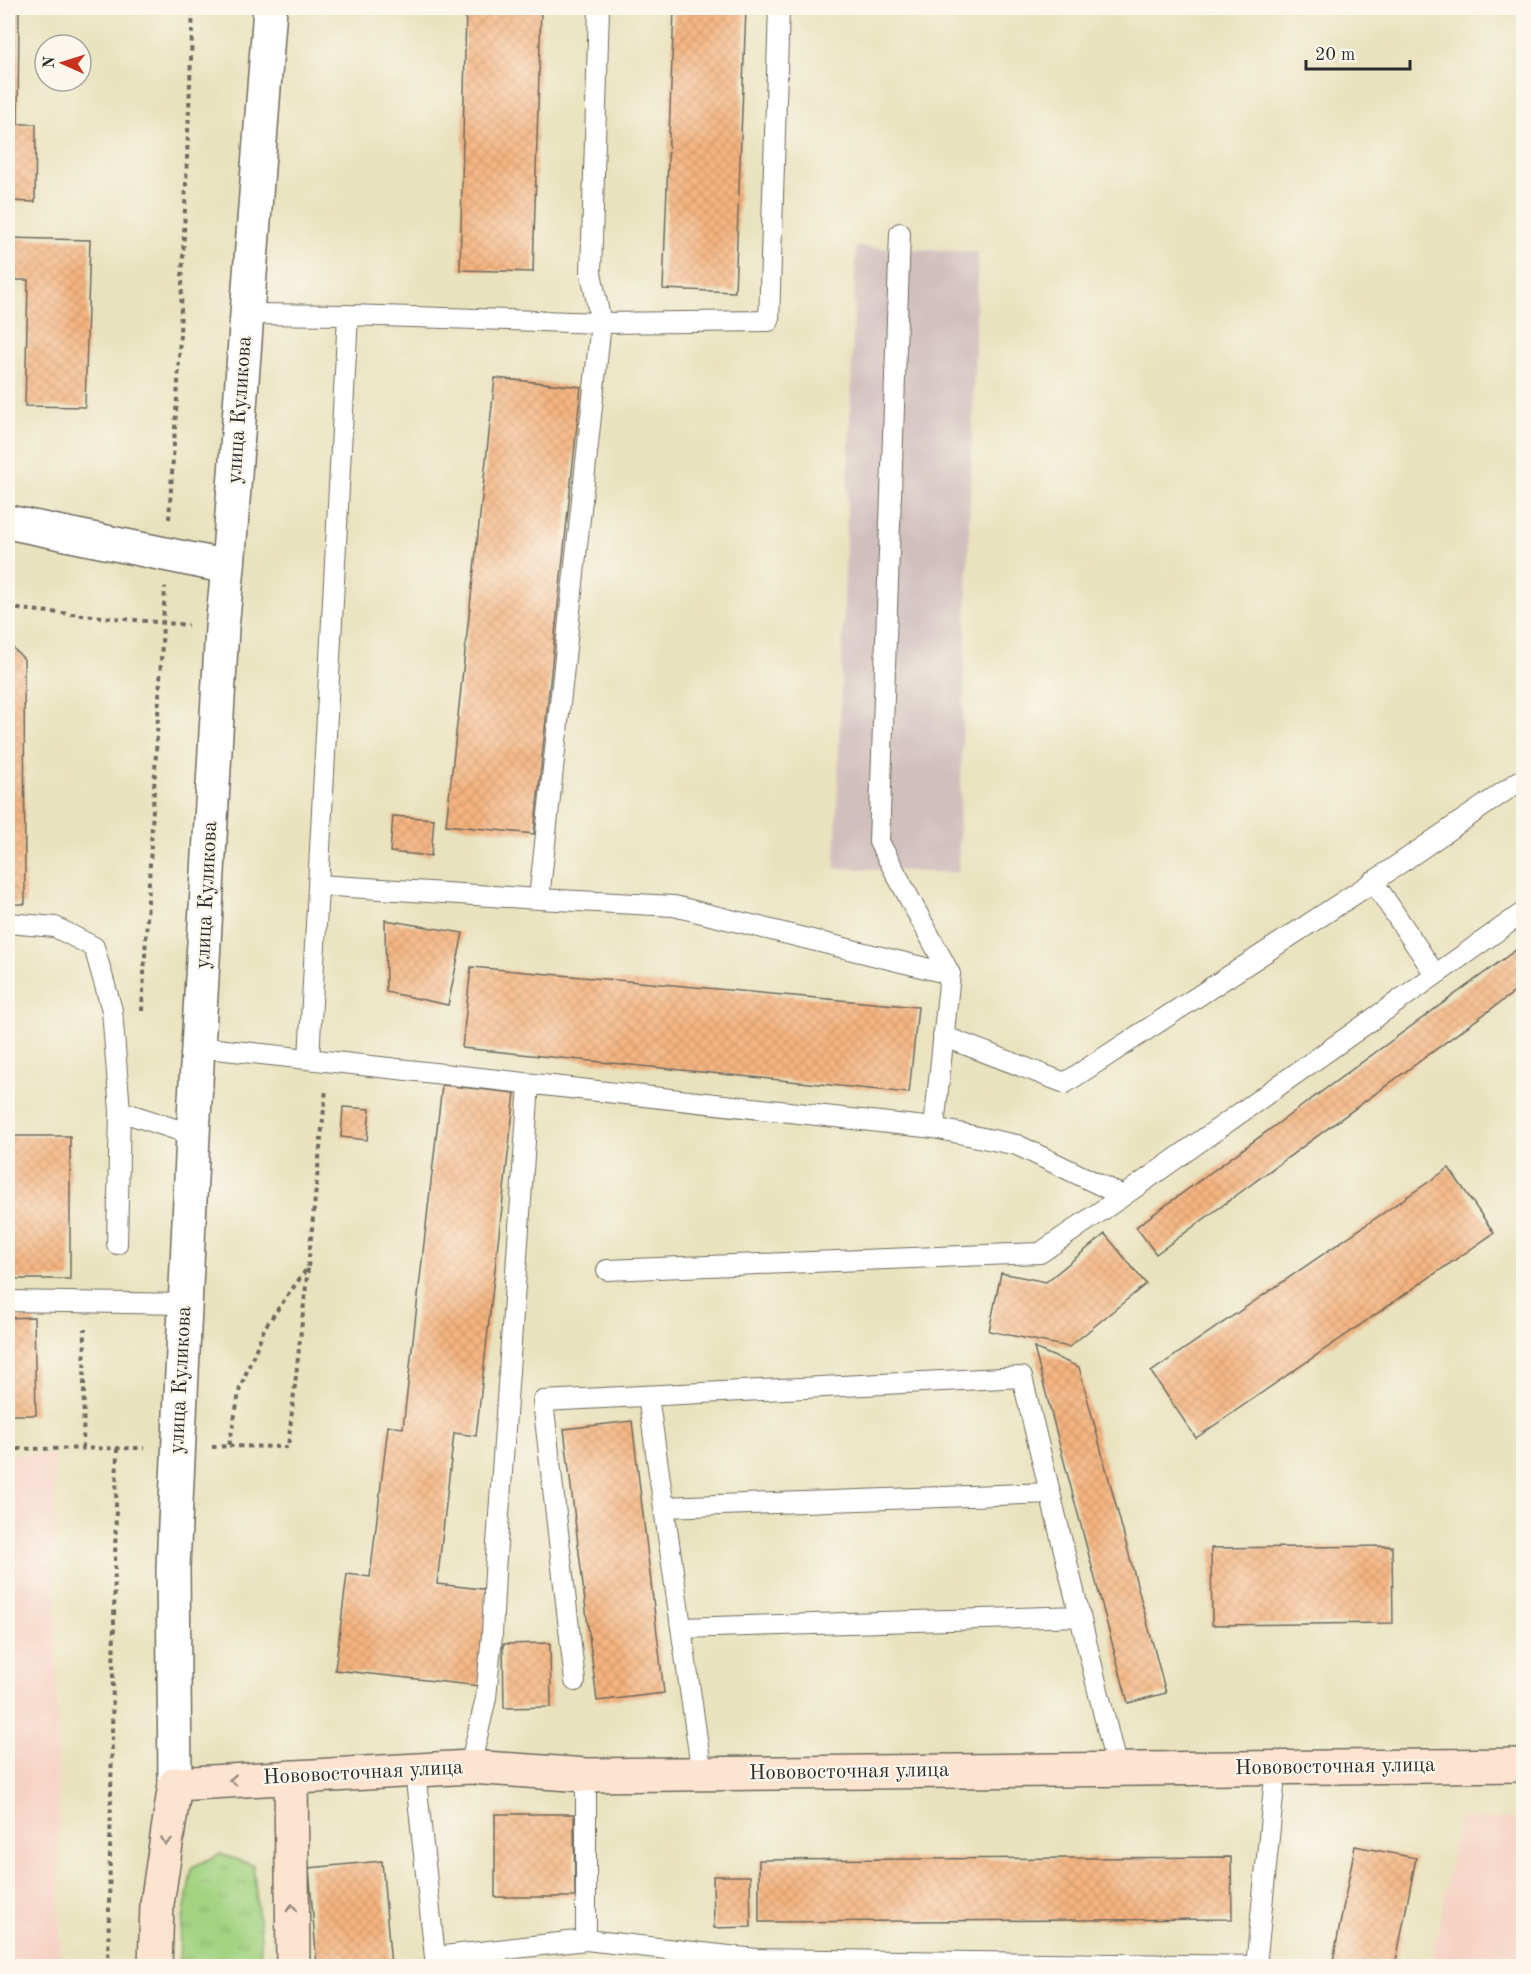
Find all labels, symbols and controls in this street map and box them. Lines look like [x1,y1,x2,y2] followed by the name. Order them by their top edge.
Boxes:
[33,33,93,93] north arrow
[1306,33,1410,71] scale bar
[1315,46,1355,64] text: 20 m
[42,55,58,69] text: N
[224,335,256,485] street label: улица Куликова
[193,820,221,970] street label: улица Куликова
[167,1305,195,1455] street label: улица Куликова
[1235,1755,1435,1779] street label: Нововосточная улица
[262,1757,464,1789] street label: Нововосточная улица
[749,1760,949,1784] street label: Нововосточная улица
[228,1774,237,1787] one-way arrow
[161,1837,173,1846] one-way arrow
[286,1904,298,1913] one-way arrow

